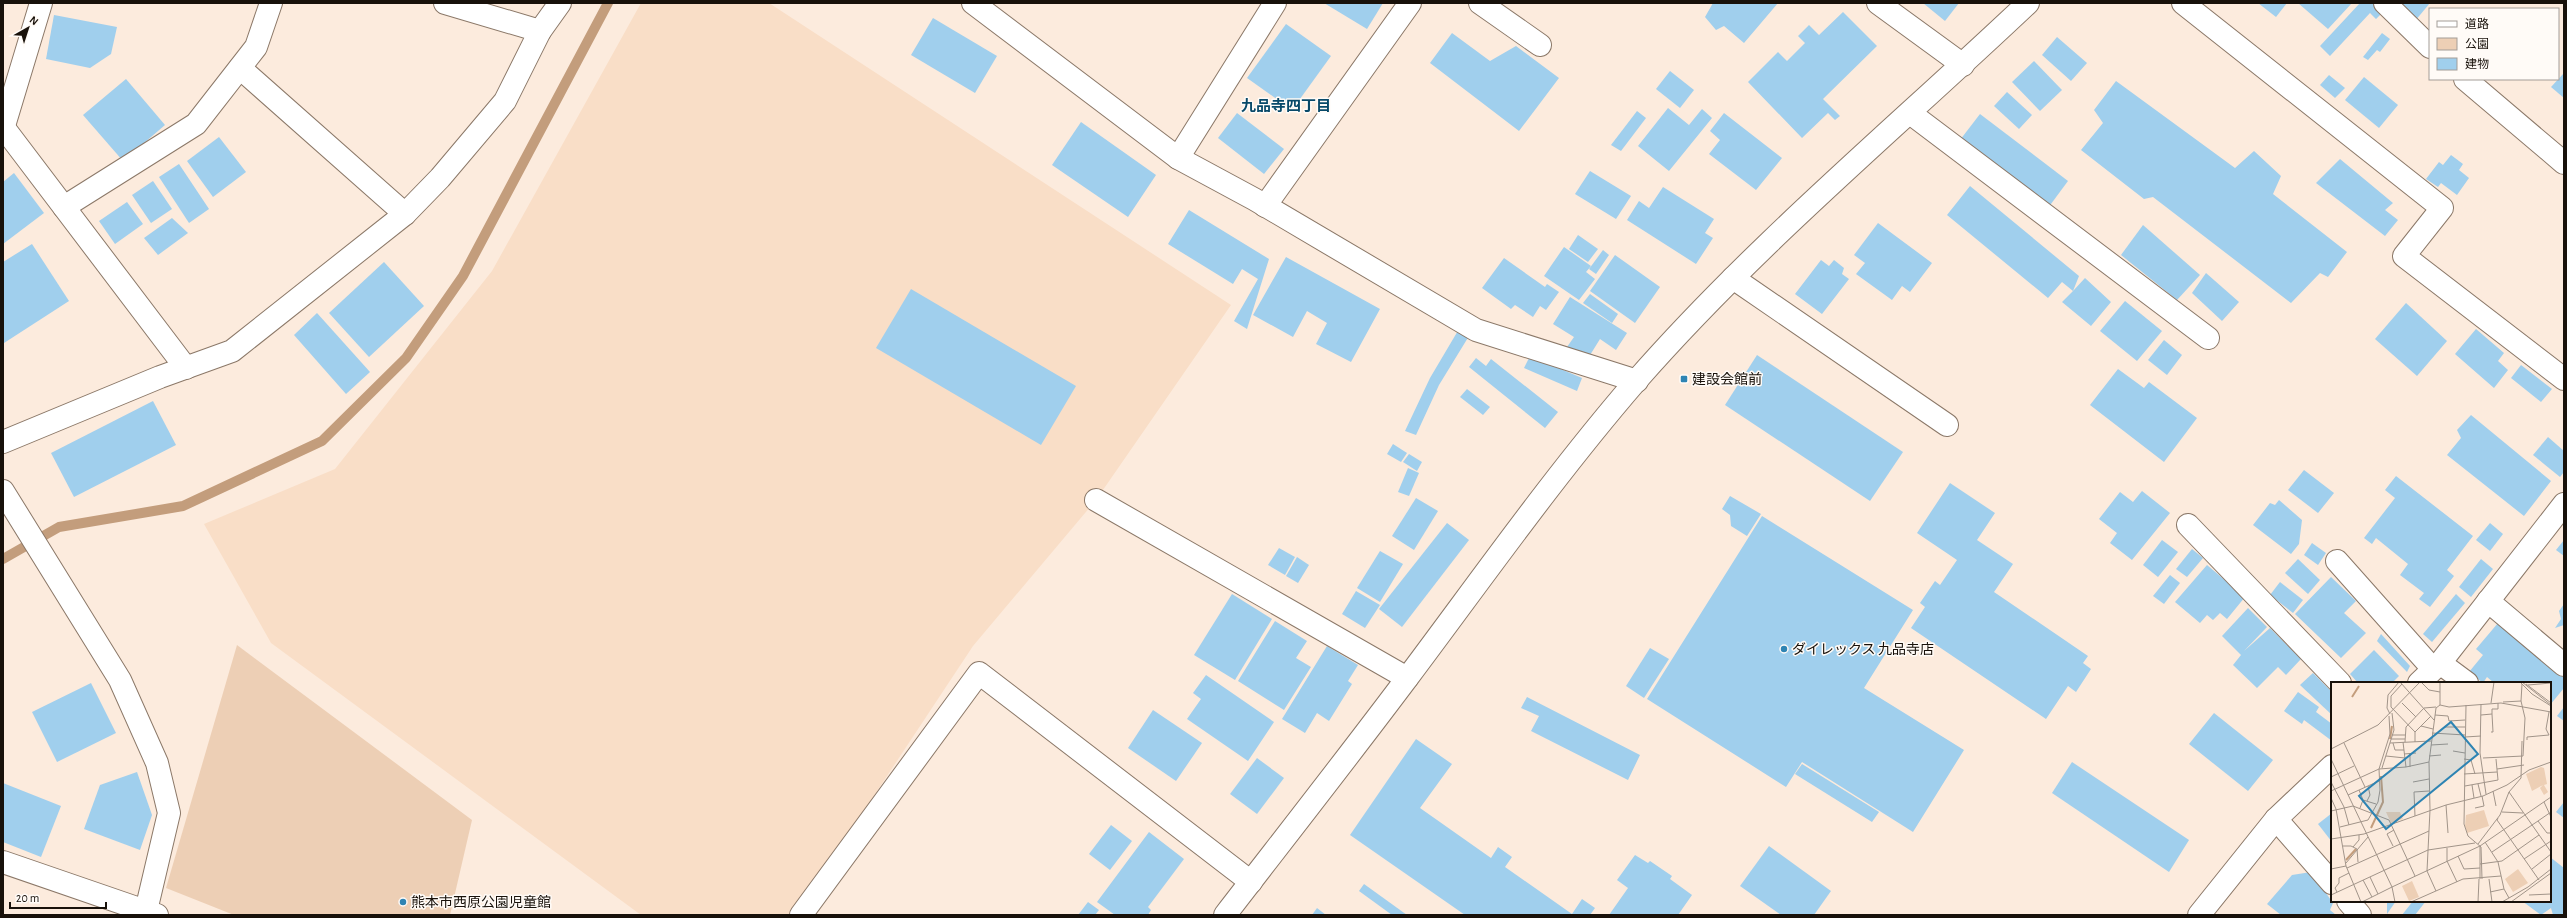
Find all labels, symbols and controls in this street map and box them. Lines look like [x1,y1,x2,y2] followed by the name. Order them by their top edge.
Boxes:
[8,8,48,48] north arrow
[2429,8,2559,80] legend
[28,14,40,27] text: N
[2465,17,2489,30] text: 道路
[2465,38,2489,50] text: 公園
[2465,57,2489,70] text: 建物
[1241,98,1331,114] district label: 九品寺四丁目
[1692,371,1762,387] place label: 建設会館前
[1679,374,1689,384] marker: 建設会館前
[1792,642,1934,657] place label: ダイレックス 九品寺店
[1779,644,1789,654] marker: ダイレックス 九品寺店
[2331,682,2551,902] inset map
[10,884,106,910] scale bar
[16,892,39,904] text: 20 m
[411,894,551,910] place label: 熊本市西原公園児童館
[398,897,408,907] marker: 熊本市西原公園児童館

